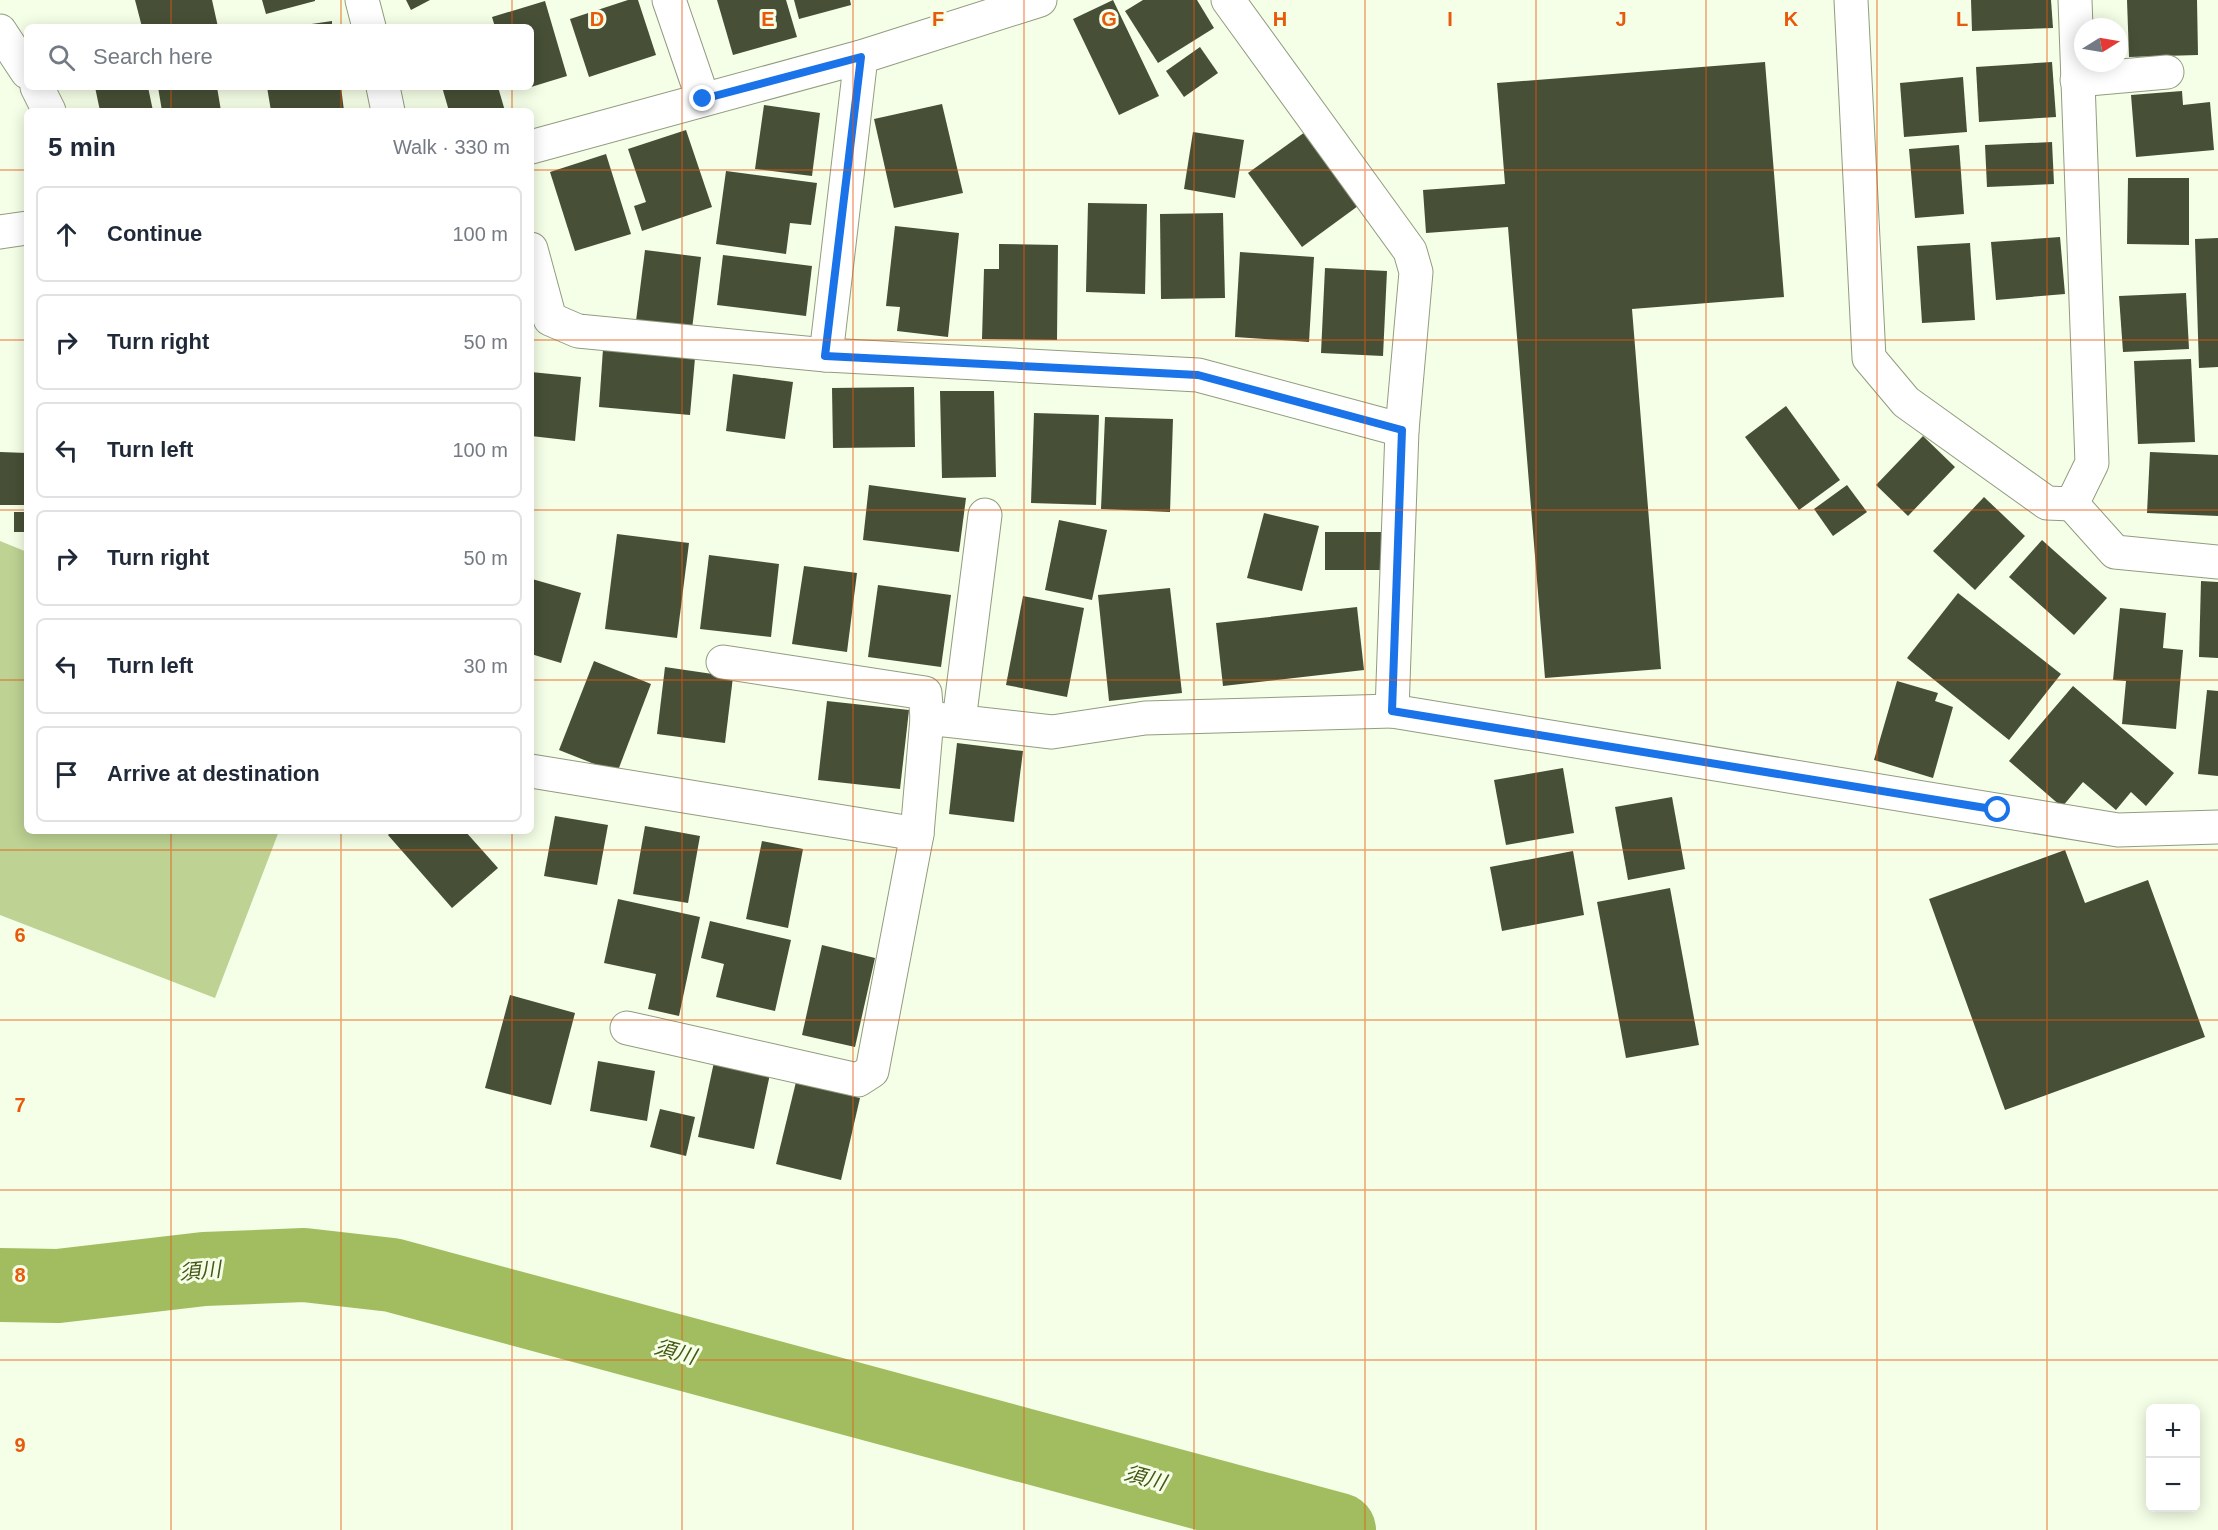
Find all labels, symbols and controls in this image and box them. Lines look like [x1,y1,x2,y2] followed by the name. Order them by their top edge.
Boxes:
[590,8,604,30] text: D
[761,8,775,30] text: E
[932,8,944,30] text: F
[1101,8,1117,30] text: G
[1273,8,1287,30] text: H
[1447,8,1453,30] text: I
[1615,8,1627,30] text: J
[1784,8,1799,30] text: K
[1956,8,1968,30] text: L
[2074,18,2128,72] north arrow
[24,24,534,90] search box
[45,41,78,74] icon: search
[93,44,213,69] text: Search here
[689,85,715,111] route end
[48,132,116,162] text: 5 min
[393,136,510,158] text: Walk · 330 m
[50,218,83,251] icon: ahead
[107,221,202,246] text: Continue
[452,223,508,245] text: 100 m
[50,326,83,359] icon: right
[107,329,209,354] text: Turn right
[464,331,508,353] text: 50 m
[50,434,83,467] icon: left
[107,437,193,462] text: Turn left
[452,439,508,461] text: 100 m
[50,542,83,575] icon: right
[107,545,209,570] text: Turn right
[464,547,508,569] text: 50 m
[50,650,83,683] icon: left
[107,653,193,678] text: Turn left
[464,655,508,677] text: 30 m
[50,758,83,791] icon: arrive
[107,761,320,786] text: Arrive at destination
[1984,796,2010,822] route start
[14,924,26,946] text: 6
[14,1094,26,1116] text: 7
[178,1257,224,1284] water label: 須川
[14,1264,26,1286] text: 8
[652,1335,700,1369] water label: 須川
[2146,1404,2200,1512] map controls
[2146,1404,2200,1458] button: +
[14,1434,26,1456] text: 9
[2146,1458,2200,1512] button: −
[1122,1461,1170,1495] water label: 須川

